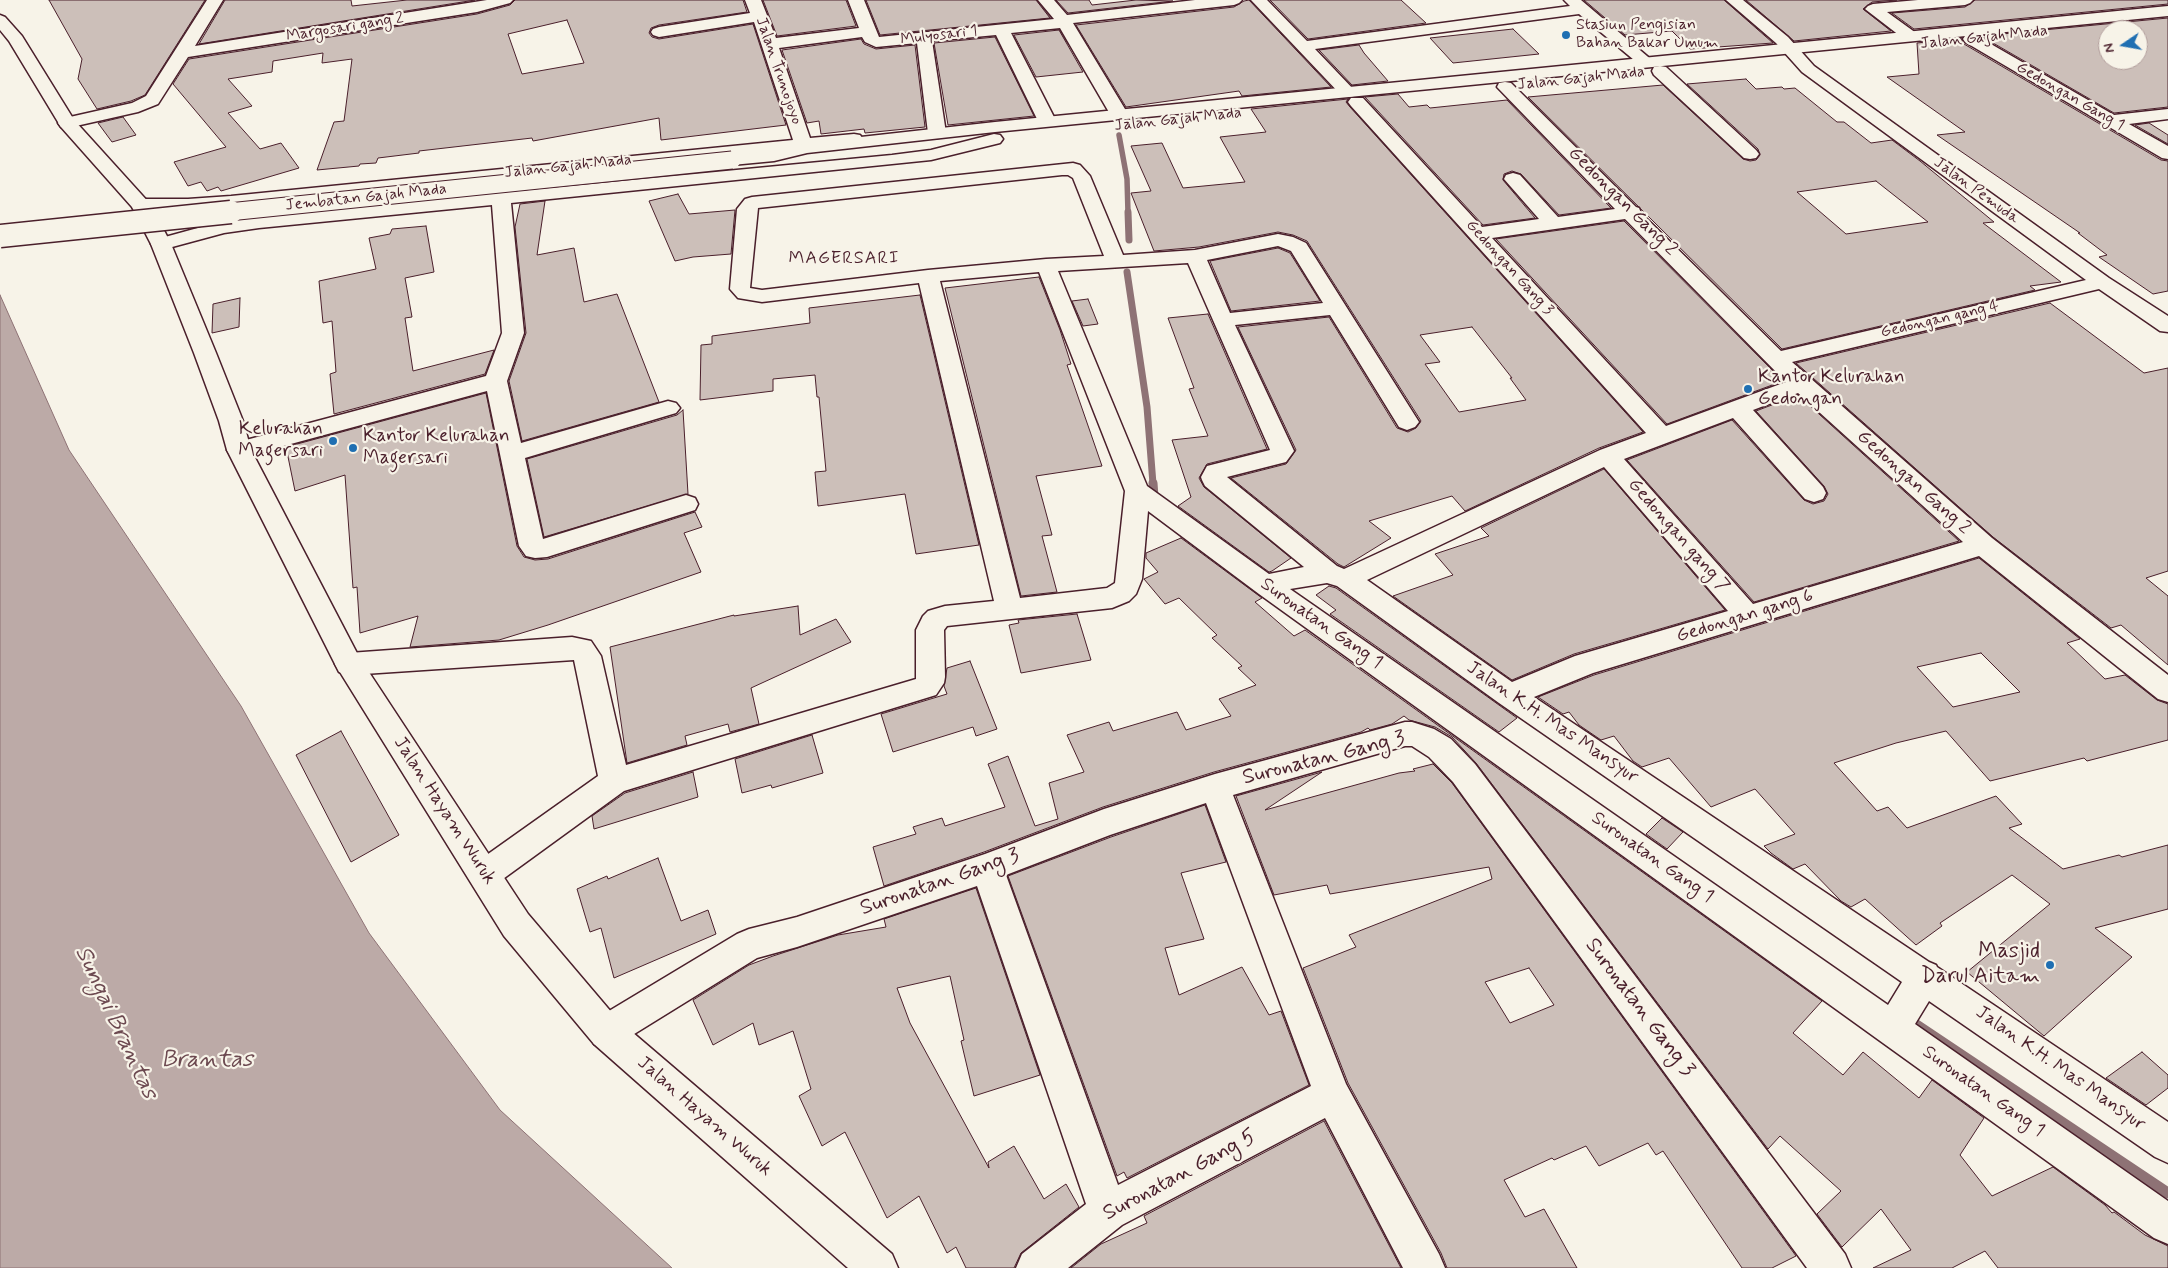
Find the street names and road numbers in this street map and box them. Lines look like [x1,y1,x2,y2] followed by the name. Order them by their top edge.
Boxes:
[285,9,405,47] street label: Margosari gang 2
[751,15,805,127] street label: Jalan Trunojoyo
[899,22,979,50] street label: Mulyosari 1
[1919,22,2049,54] street label: Jalan Gajah Mada
[2012,58,2128,136] street label: Gedongan Gang 1
[1516,63,1646,95] street label: Jalan Gajah Mada
[1113,104,1243,136] street label: Jalan Gajah Mada
[1563,143,1681,261] street label: Gedongan Gang 2
[503,151,633,183] street label: Jalan Gajah Mada
[1930,154,2022,228] street label: Jalan Pemuda
[284,180,448,216] street label: Jembatan Gajah Mada
[1461,216,1557,320] street label: Gedongan Gang 3
[1879,297,2001,343] street label: Gedongan gang 4
[1851,426,1975,540] street label: Gedongan Gang 2
[1622,474,1734,598] street label: Gedongan gang 7
[1256,573,1386,675] street label: Suronatan Gang 1
[1674,585,1816,649] street label: Gedongan gang 6
[1462,657,1642,789] street label: Jalan K.H. Mas Mansyur
[1240,726,1408,792] street label: Suronatan Gang 3
[388,733,500,889] street label: Jalan Hayam Wuruk
[1587,807,1717,909] street label: Suronatan Gang 1
[857,843,1023,923] street label: Suronatan Gang 3
[1578,933,1700,1083] street label: Suronatan Gang 3
[1971,1002,2149,1136] street label: Jalan K.H. Mas Mansyur
[1918,1041,2048,1143] street label: Suronatan Gang 1
[632,1052,776,1182] street label: Jalan Hayam Wuruk
[1099,1124,1261,1228] street label: Suronatan Gang 5

